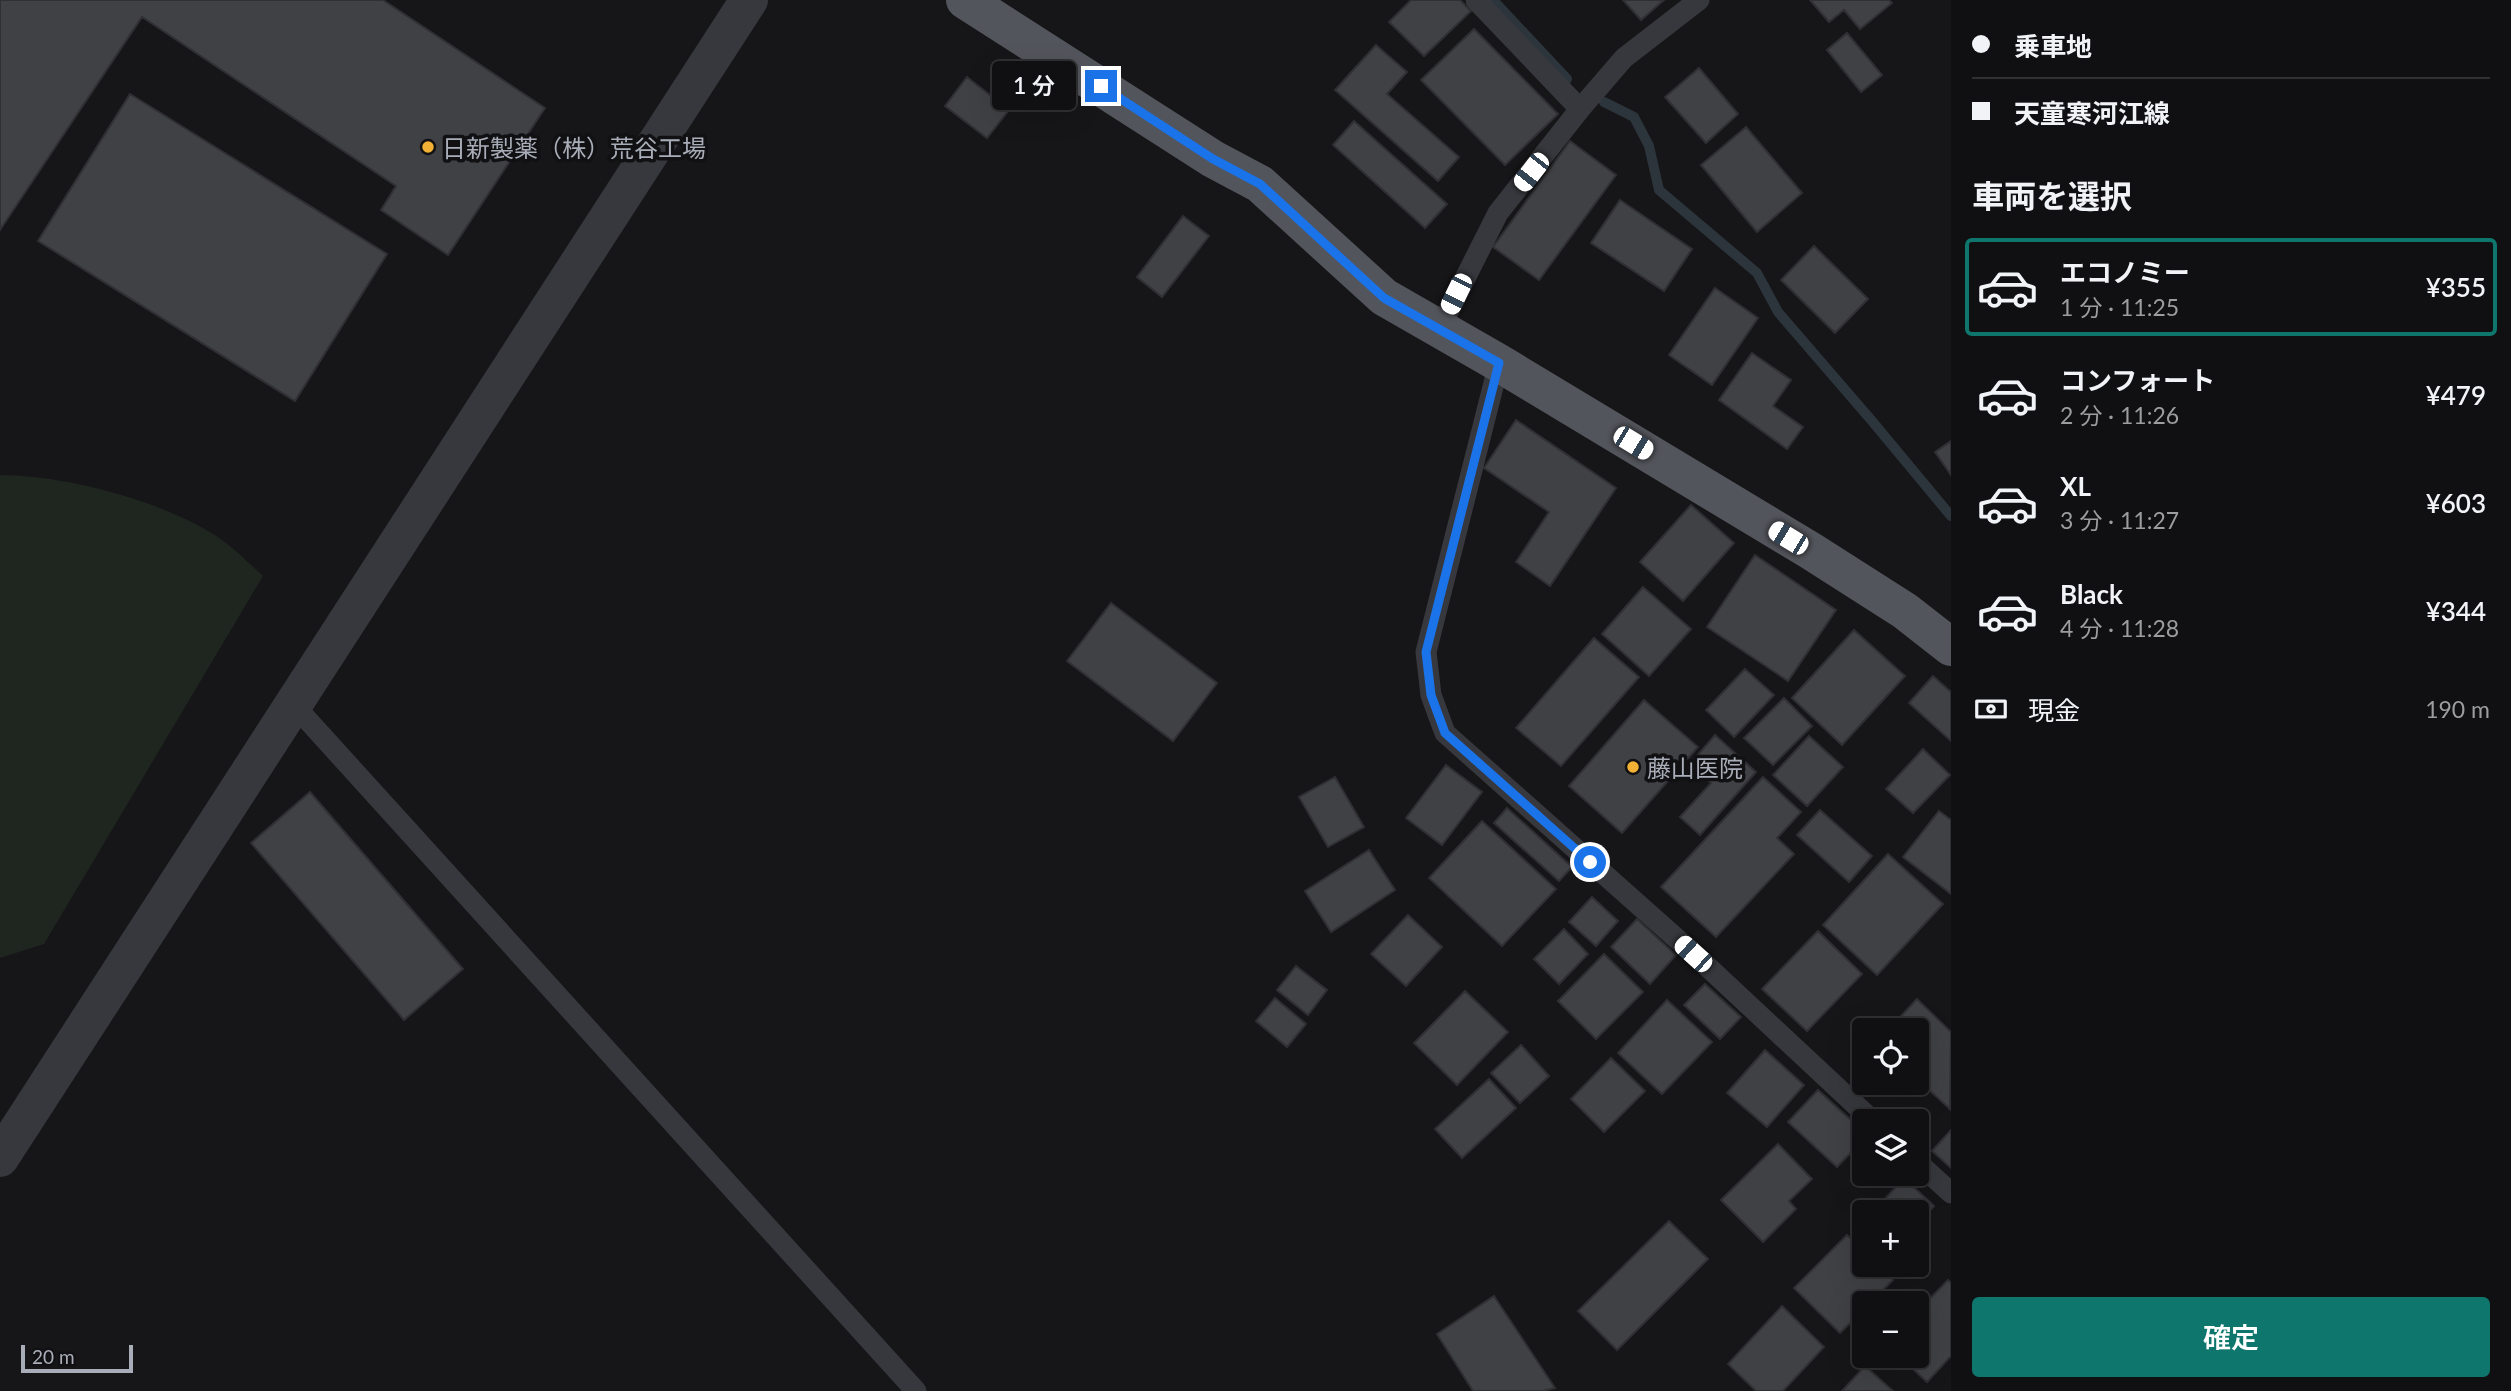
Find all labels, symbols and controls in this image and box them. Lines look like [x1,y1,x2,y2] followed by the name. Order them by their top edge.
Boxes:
[2014,30,2092,62] text: 乗車地
[992,62,1076,110] callout: 1 分
[1085,70,1117,102] route end
[1013,71,1055,99] text: 1 分
[2014,97,2170,129] text: 天童寒河江線
[442,133,706,162] place label: 日新製薬（株）荒谷工場
[420,139,436,155] marker: 日新製薬（株）荒谷工場
[1510,149,1553,195] car
[1972,176,2132,215] text: 車両を選択
[1976,256,2039,319] icon: car
[2060,256,2190,288] text: エコノミー
[1438,271,1475,317] car
[2426,271,2486,303] text: ¥355
[2060,293,2179,321] text: 1 分 · 11:25
[1976,364,2039,427] icon: car
[2060,364,2215,396] text: コンフォート
[2426,379,2486,411] text: ¥479
[2060,401,2179,429] text: 2 分 · 11:26
[1610,423,1657,463] car
[2060,470,2091,502] text: XL
[1976,472,2039,535] icon: car
[2426,487,2486,519] text: ¥603
[2060,506,2179,534] text: 3 分 · 11:27
[1765,518,1812,558] car
[2060,578,2123,610] text: Black
[1976,580,2039,643] icon: car
[2426,595,2486,627] text: ¥344
[2060,614,2179,642] text: 4 分 · 11:28
[1972,690,2010,728] icon: cash
[2028,694,2080,726] text: 現金
[2425,695,2490,723] text: 190 m
[1647,753,1743,782] place label: 藤山医院
[1625,759,1641,775] marker: 藤山医院
[1574,846,1606,878] route start
[1671,932,1716,976] car
[1852,1018,1929,1368] map controls
[1852,1018,1929,1095] button: locate
[1852,1109,1929,1186] button: layers
[1852,1200,1929,1277] button: +
[1852,1291,1929,1368] button: −
[1972,1297,2490,1377] button: 確定
[21,1342,133,1374] scale bar
[32,1345,75,1368] text: 20 m

